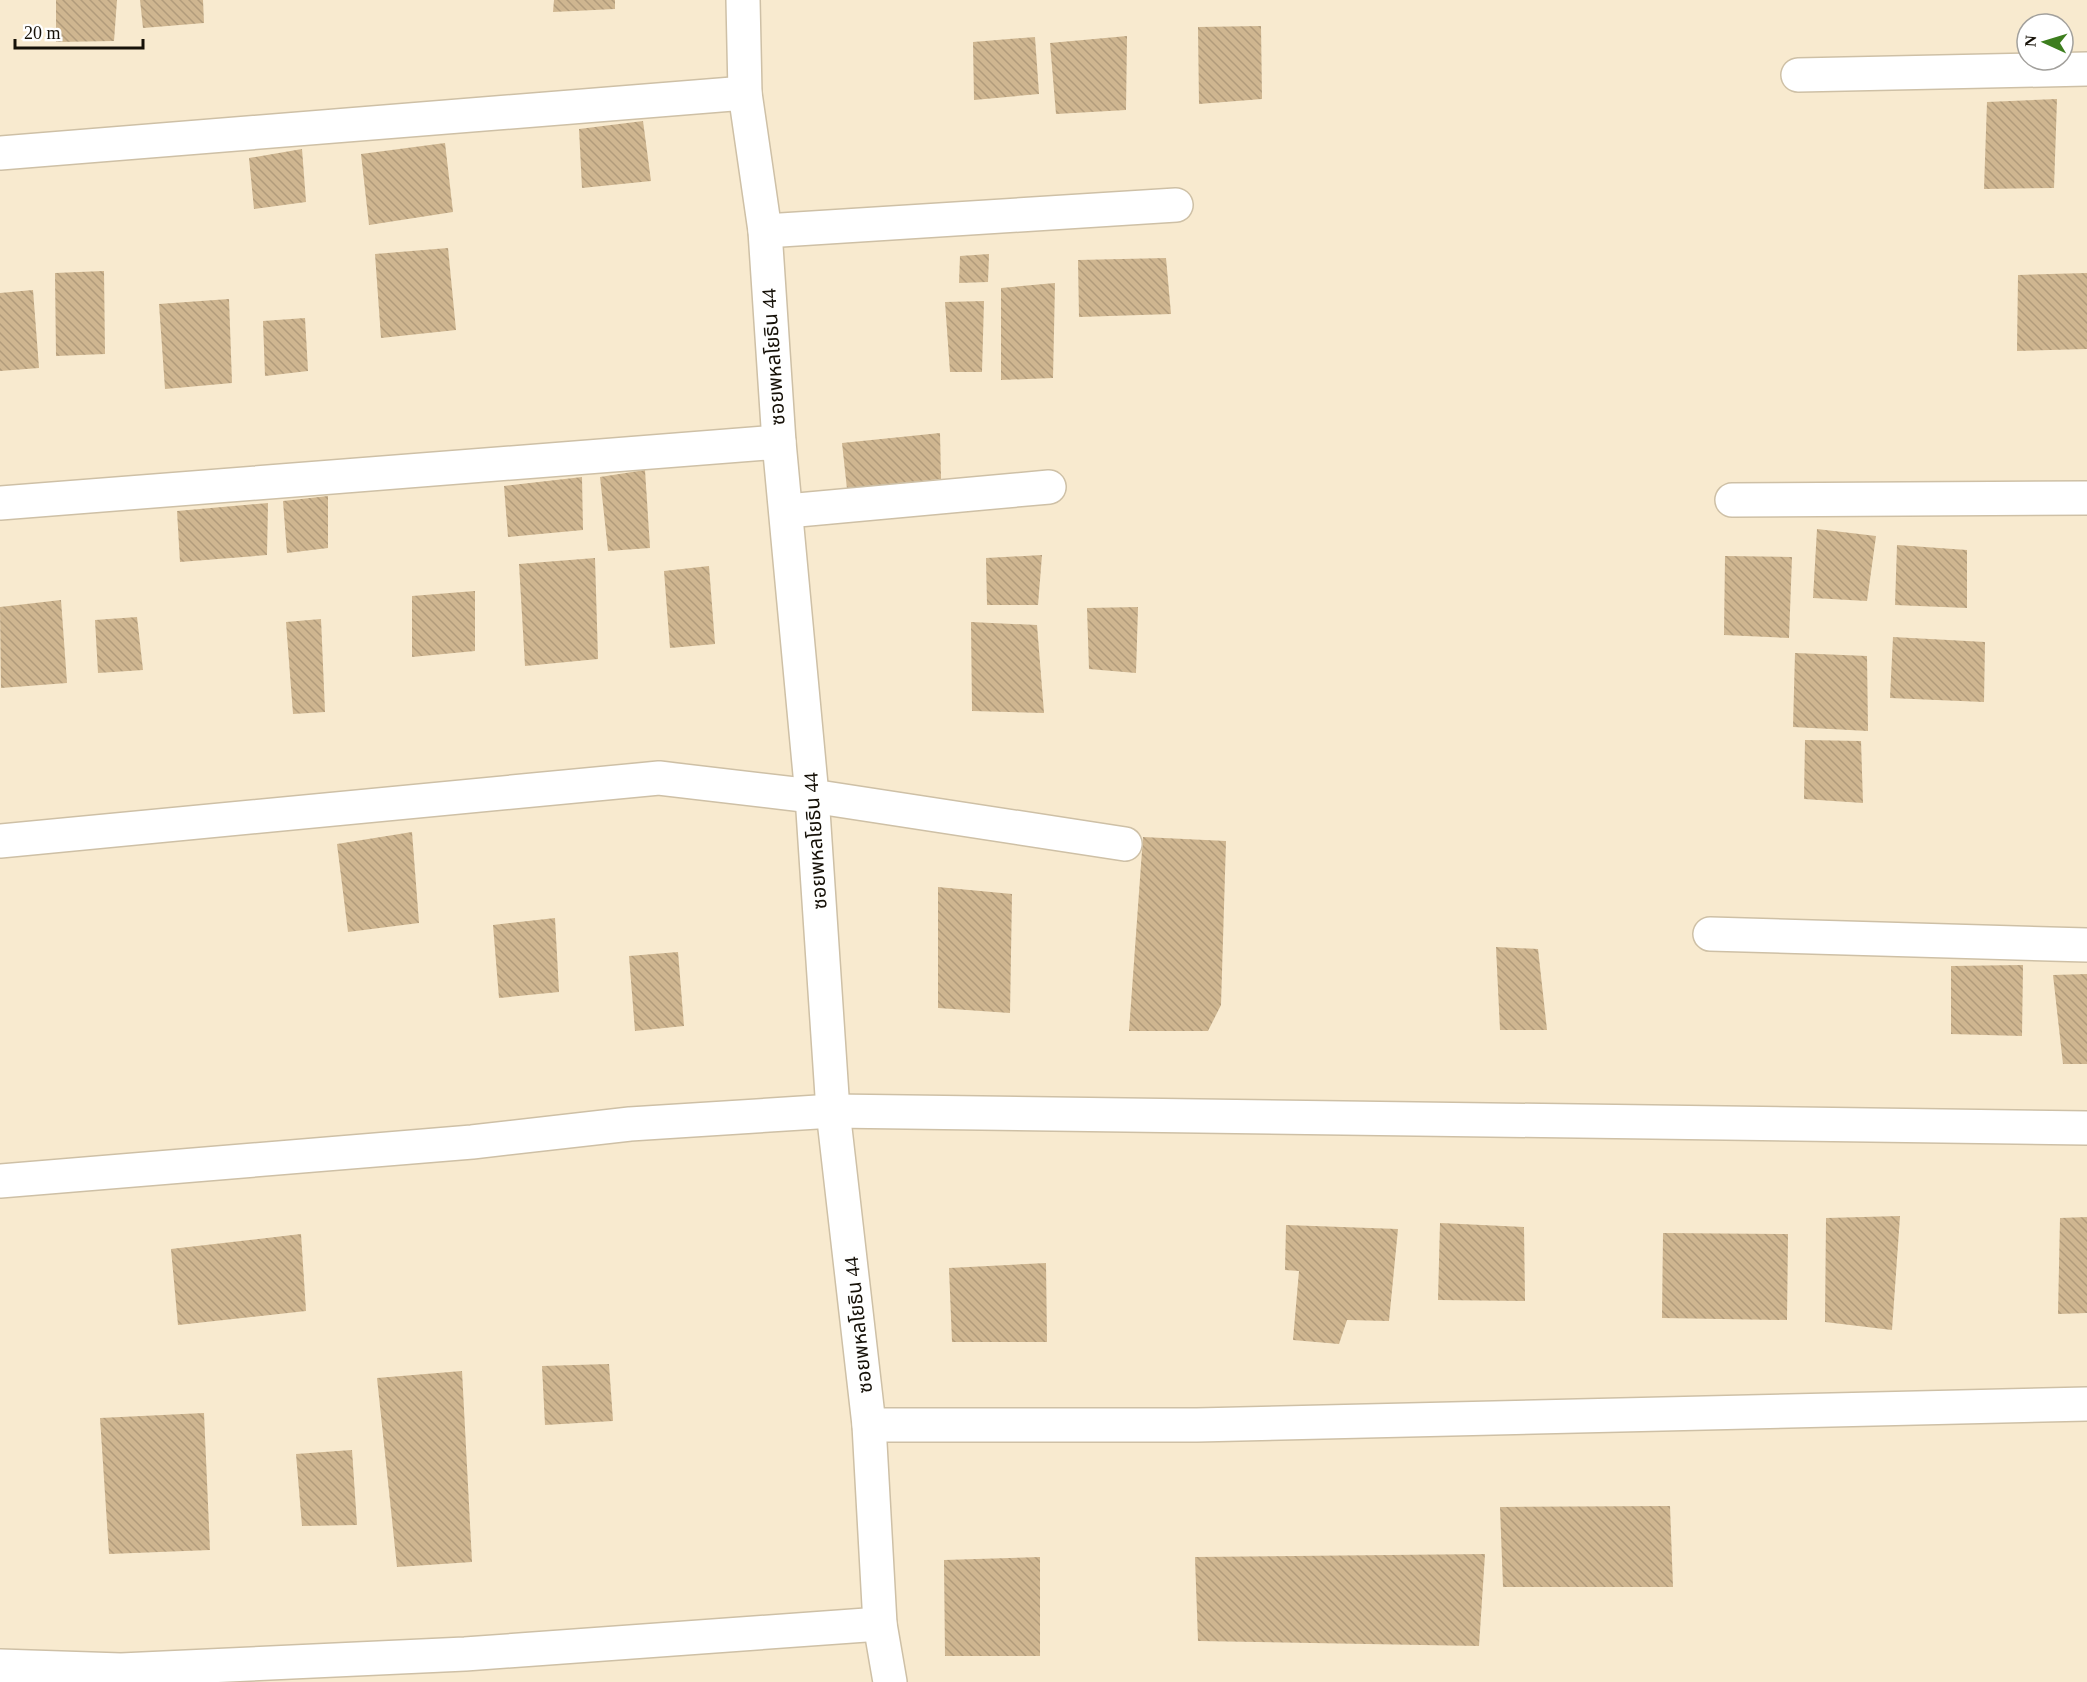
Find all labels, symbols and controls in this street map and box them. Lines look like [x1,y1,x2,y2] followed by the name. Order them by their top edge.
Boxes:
[15,12,142,50] scale bar
[2015,12,2075,72] north arrow
[24,23,61,43] text: 20 m
[2022,34,2039,47] text: N
[757,288,789,426] street label: ซอยพหลโยธิน 44
[799,772,831,910] street label: ซอยพหลโยธิน 44
[840,1256,876,1394] street label: ซอยพหลโยธิน 44

